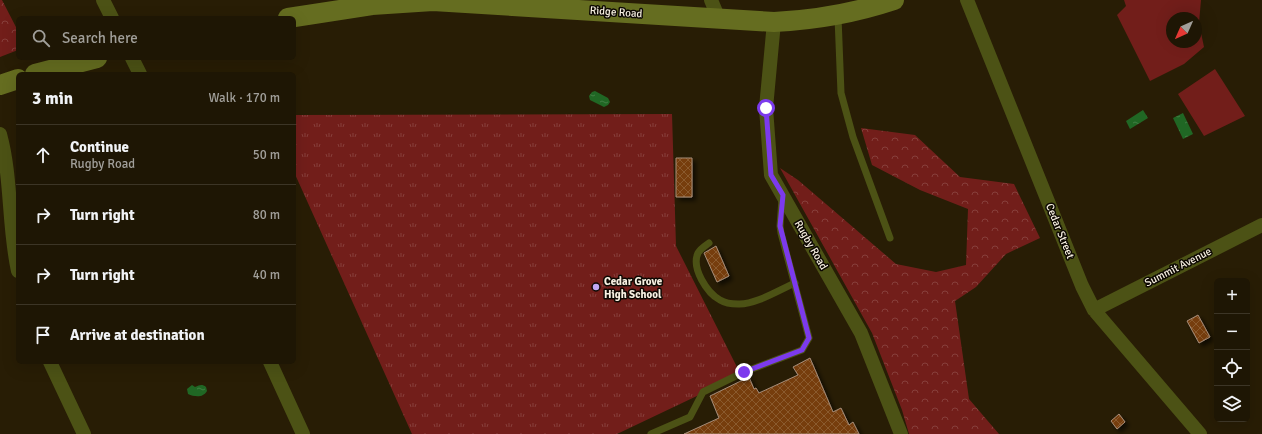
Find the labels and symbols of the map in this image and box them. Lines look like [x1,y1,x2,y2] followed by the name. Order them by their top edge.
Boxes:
[589,4,643,20] street label: Ridge Road
[1166,12,1202,48] north arrow
[757,99,775,117] route start
[1043,201,1077,261] street label: Cedar Street
[792,218,830,272] street label: Rugby Road
[1142,245,1214,289] street label: Summit Avenue
[604,275,663,301] place label: Cedar Grove High School
[591,282,601,292] marker: Cedar Grove High School
[735,363,753,381] route end

